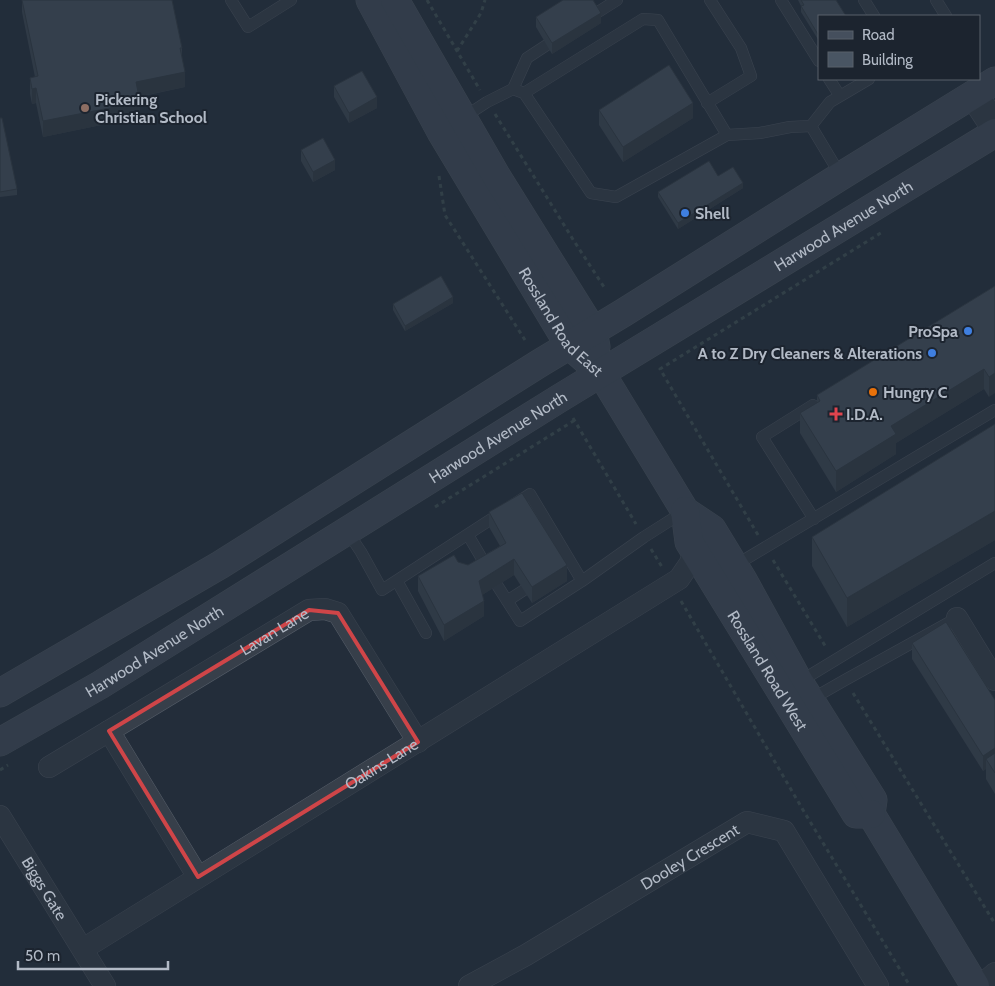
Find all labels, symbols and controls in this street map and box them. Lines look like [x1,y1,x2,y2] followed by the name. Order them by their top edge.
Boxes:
[818,15,980,80] legend
[862,26,895,44] text: Road
[862,51,913,69] text: Building
[95,90,207,127] place label: Pickering Christian School
[79,102,91,114] marker: Pickering Christian School
[770,176,916,275] street label: Harwood Avenue North
[695,204,730,223] place label: Shell
[679,207,691,219] marker: Shell
[515,264,608,380] street label: Rossland Road East
[908,322,958,341] place label: ProSpa
[962,325,974,337] marker: ProSpa
[698,344,922,363] place label: A to Z Dry Cleaners & Alterations
[926,347,938,359] marker: A to Z Dry Cleaners & Alterations
[883,383,948,402] place label: Hungry C
[867,386,879,398] marker: Hungry C
[425,387,570,487] street label: Harwood Avenue North
[846,405,883,424] place label: I.D.A.
[830,408,842,420] marker: I.D.A.
[82,601,227,701] street label: Harwood Avenue North
[237,603,312,659] street label: Lavan Lane
[724,607,812,735] street label: Rossland Road West
[341,734,421,794] street label: Oakins Lane
[637,819,743,893] street label: Dooley Crescent
[18,853,71,923] street label: Biggs Gate
[18,938,168,970] scale bar
[25,947,60,965] text: 50 m

